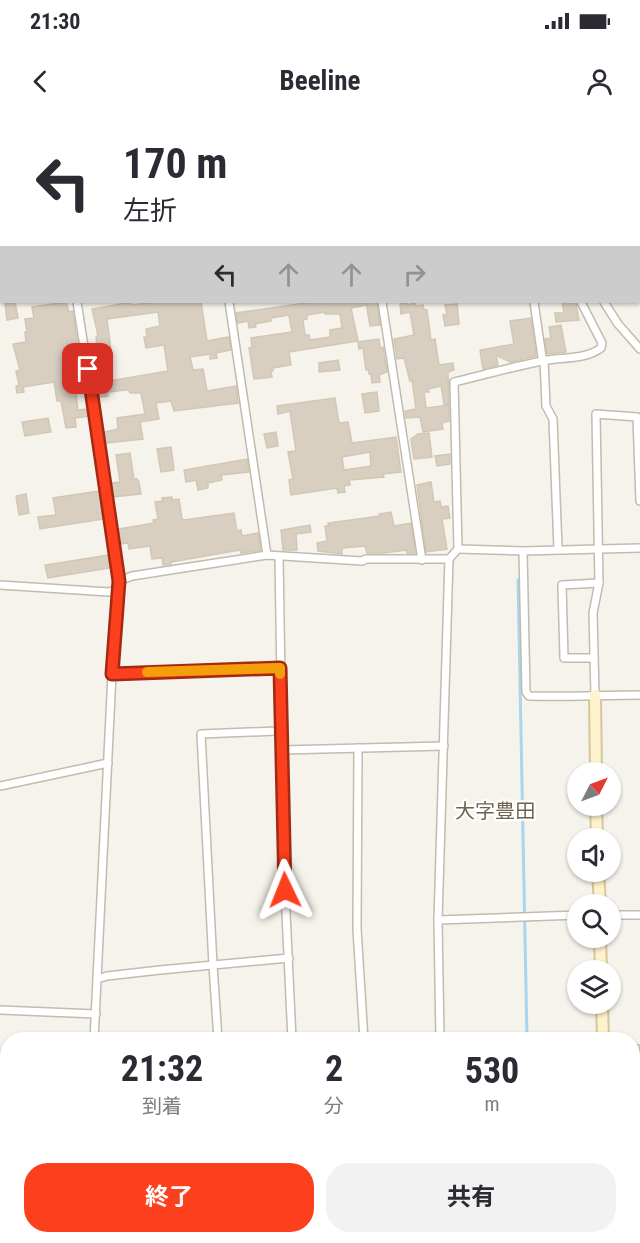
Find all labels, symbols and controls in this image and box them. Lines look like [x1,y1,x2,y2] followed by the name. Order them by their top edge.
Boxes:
[30,9,81,34] text: 21:30
[24,65,57,98] icon: back
[280,65,360,97] text: Beeline
[583,65,616,98] icon: person
[123,139,228,188] text: 170 m
[24,144,102,222] icon: left
[123,195,177,227] text: 左折
[209,258,242,291] icon: left
[272,258,305,291] icon: ahead
[335,258,368,291] icon: ahead
[398,258,431,291] icon: right
[62,343,113,394] pin
[71,352,104,385] icon: arrive
[567,762,621,816] north arrow
[567,762,621,1014] map controls
[455,799,535,823] district label: 大字豊田
[567,828,621,882] button: sound
[253,858,317,922] position arrow
[567,894,621,948] button: search
[567,960,621,1014] button: layers
[121,1048,203,1090] text: 21:32
[325,1048,343,1090] text: 2
[465,1050,519,1092] text: 530
[484,1092,500,1116] text: m
[142,1094,182,1118] text: 到着
[324,1094,344,1118] text: 分
[24,1163,314,1232] button: 終了
[326,1163,616,1232] button: 共有

